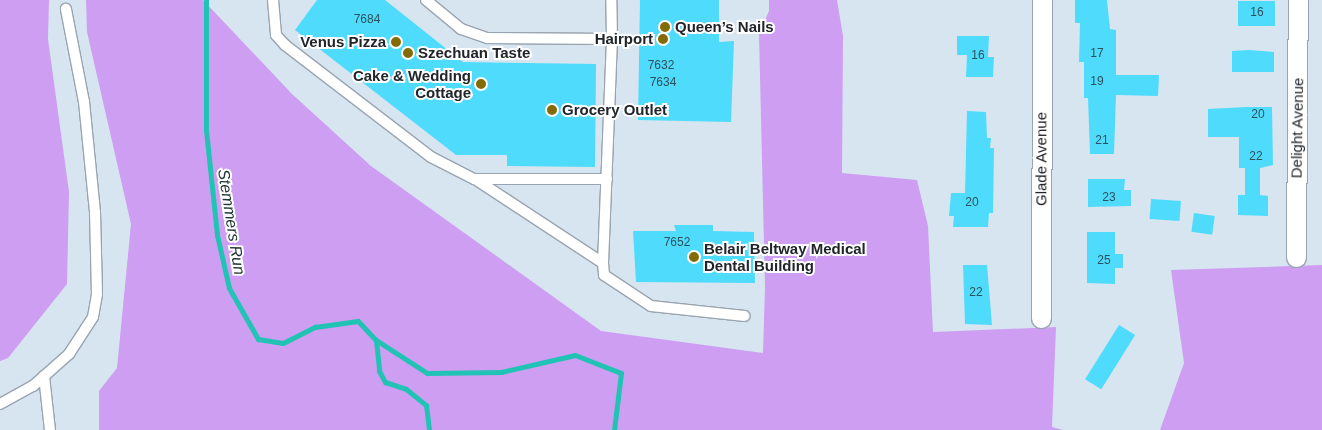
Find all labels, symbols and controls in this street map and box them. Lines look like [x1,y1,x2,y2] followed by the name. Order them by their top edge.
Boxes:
[1250,6,1264,20] house number: 16
[354,13,380,27] house number: 7684
[675,18,774,36] place label: Queen’s Nails
[659,21,671,33] marker: Queen’s Nails
[595,30,653,48] place label: Hairport
[300,33,386,51] place label: Venus Pizza
[657,33,669,45] marker: Hairport
[390,36,402,48] marker: Venus Pizza
[418,44,530,62] place label: Szechuan Taste
[402,47,414,59] marker: Szechuan Taste
[1090,47,1104,61] house number: 17
[971,49,985,63] house number: 16
[648,59,674,73] house number: 7632
[353,66,471,101] place label: Cake & Wedding Cottage
[1090,75,1104,89] house number: 19
[650,76,676,90] house number: 7634
[1287,77,1307,179] street label: Delight Avenue
[475,78,487,90] marker: Cake & Wedding Cottage
[562,101,667,119] place label: Grocery Outlet
[546,104,558,116] marker: Grocery Outlet
[1251,108,1265,122] house number: 20
[1032,112,1050,206] street label: Glade Avenue
[1095,134,1109,148] house number: 21
[1249,150,1263,164] house number: 22
[213,168,249,276] water label: Stemmers Run
[1102,191,1116,205] house number: 23
[965,196,979,210] house number: 20
[664,236,690,250] house number: 7652
[704,239,866,274] place label: Belair Beltway Medical Dental Building
[688,251,700,263] marker: Belair Beltway Medical Dental Building
[1097,254,1111,268] house number: 25
[969,286,983,300] house number: 22

